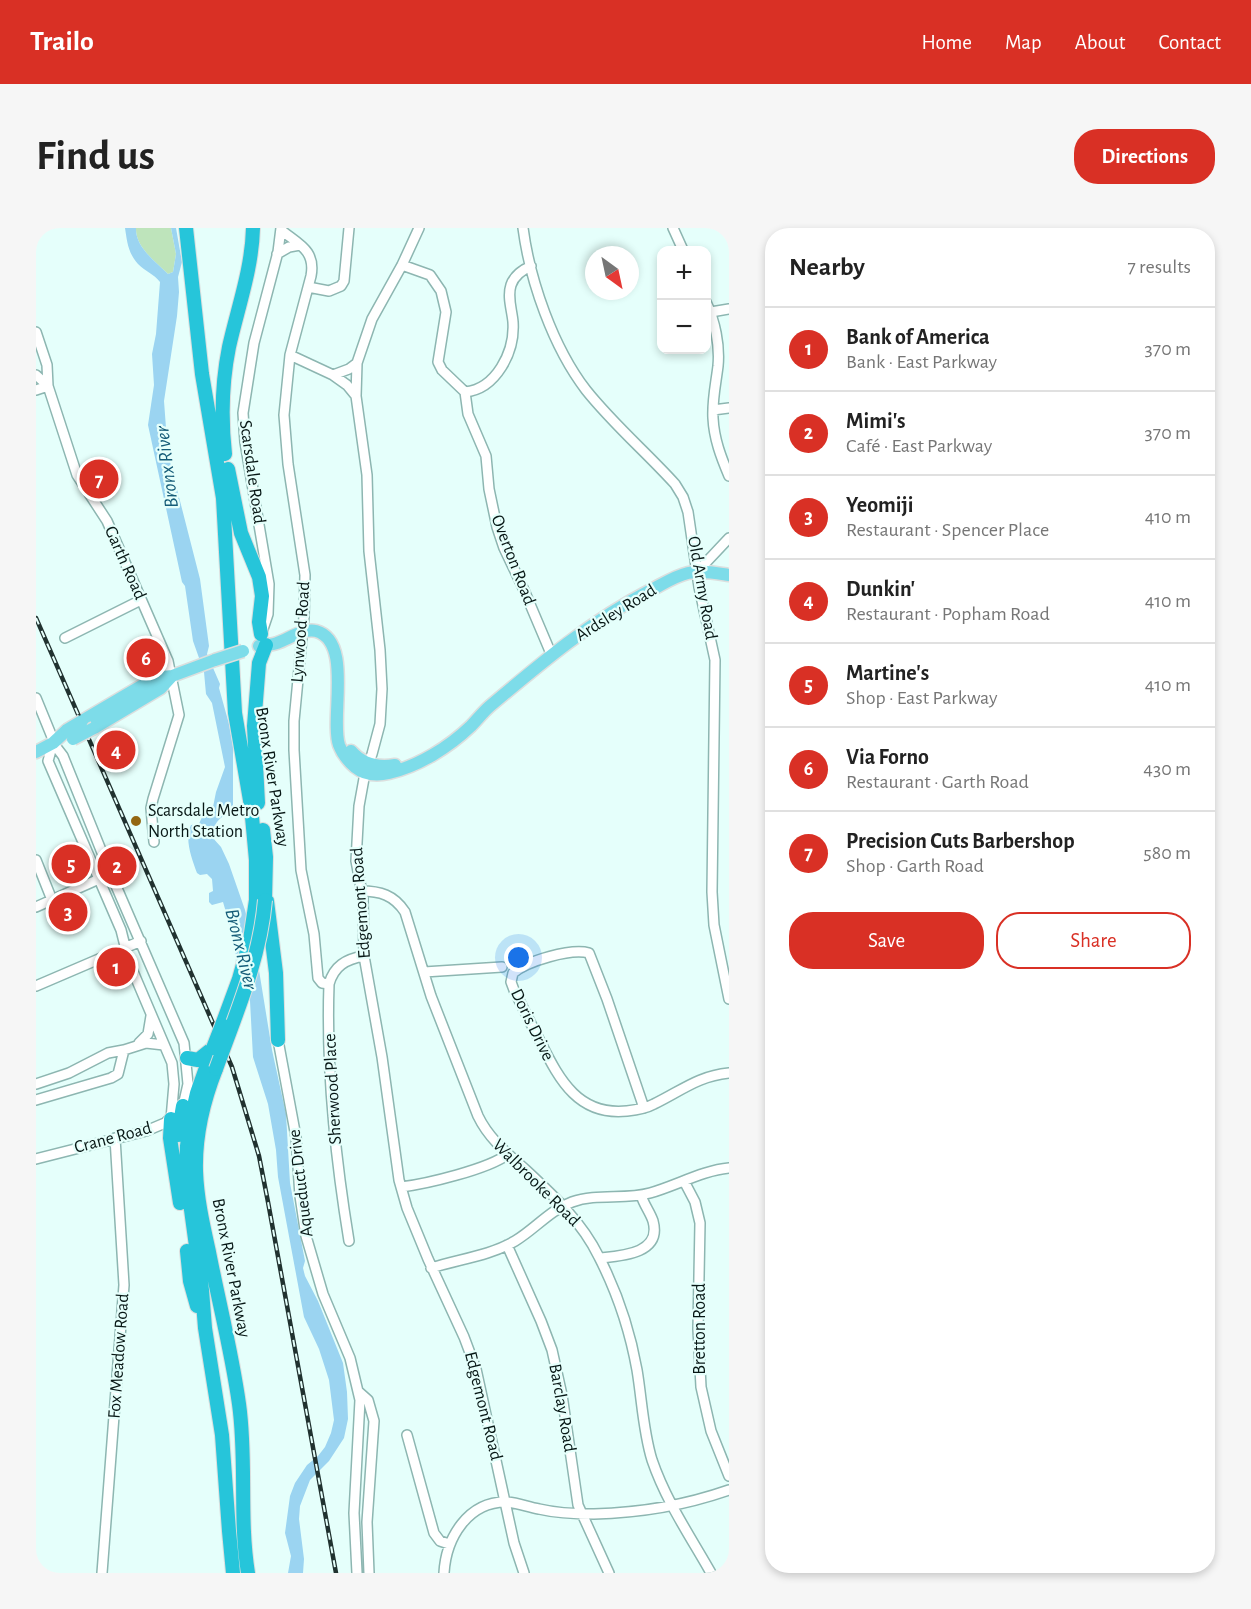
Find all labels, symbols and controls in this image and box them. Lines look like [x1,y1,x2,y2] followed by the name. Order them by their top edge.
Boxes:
[30,28,94,56] text: Trailo
[921,32,972,53] text: Home
[1005,32,1042,53] text: Map
[1075,32,1125,53] text: About
[1158,32,1221,53] text: Contact
[1074,129,1215,184] button: Directions
[36,135,155,177] text: Find us
[585,246,639,300] north arrow
[657,246,711,354] map controls
[657,246,711,300] button: +
[789,254,865,280] text: Nearby
[1127,257,1191,277] text: 7 results
[657,300,711,354] button: −
[846,326,989,348] text: Bank of America
[805,339,812,359] text: 1
[1145,339,1191,359] text: 370 m
[846,352,997,372] text: Bank · East Parkway
[846,410,906,432] text: Mimi's
[236,419,268,525] street label: Scarsdale Road
[804,423,813,443] text: 2
[1145,423,1191,443] text: 370 m
[152,424,182,509] water label: Bronx River
[846,436,992,456] text: Café · East Parkway
[80,456,118,502] pin: 7
[846,494,913,516] text: Yeomiji
[804,507,813,527] text: 3
[1145,507,1191,527] text: 410 m
[488,512,538,608] street label: Overton Road
[846,520,1049,540] text: Restaurant · Spencer Place
[101,524,149,602] street label: Garth Road
[684,535,720,641] street label: Old Army Road
[846,578,915,600] text: Dunkin'
[288,581,314,683] street label: Lynwood Road
[573,581,659,645] street label: Ardsley Road
[803,591,814,611] text: 4
[1145,591,1191,611] text: 410 m
[846,604,1050,624] text: Restaurant · Popham Road
[126,636,166,680] pin: 6
[846,662,929,684] text: Martine's
[804,675,813,695] text: 5
[1145,675,1191,695] text: 410 m
[846,688,998,708] text: Shop · East Parkway
[252,706,292,849] street label: Bronx River Parkway
[96,728,136,772] pin: 4
[846,746,929,768] text: Via Forno
[804,759,813,779] text: 6
[1143,759,1191,779] text: 430 m
[846,772,1029,792] text: Restaurant · Garth Road
[148,802,260,841] place label: Scarsdale Metro North Station
[129,814,143,828] marker: Scarsdale Metro North Station
[846,830,1075,852] text: Precision Cuts Barbershop
[51,842,90,886] pin: 5
[804,843,813,863] text: 7
[1143,843,1191,863] text: 580 m
[98,844,136,888] pin: 2
[348,847,374,959] street label: Edgemont Road
[846,856,984,876] text: Shop · Garth Road
[48,890,87,934] pin: 3
[221,907,261,992] water label: Bronx River
[789,912,984,969] button: Save
[996,912,1191,969] button: Share
[504,943,533,972] your location
[96,944,136,990] pin: 1
[507,986,557,1064] street label: Doris Drive
[321,1033,345,1145] street label: Sherwood Place
[72,1119,154,1157] street label: Crane Road
[285,1128,317,1238] street label: Aqueduct Drive
[489,1136,583,1230] street label: Walbrooke Road
[209,1197,253,1339] street label: Bronx River Parkway
[691,1283,709,1375] street label: Bretton Road
[106,1293,132,1419] street label: Fox Meadow Road
[461,1350,505,1462] street label: Edgemont Road
[545,1362,579,1454] street label: Barclay Road

